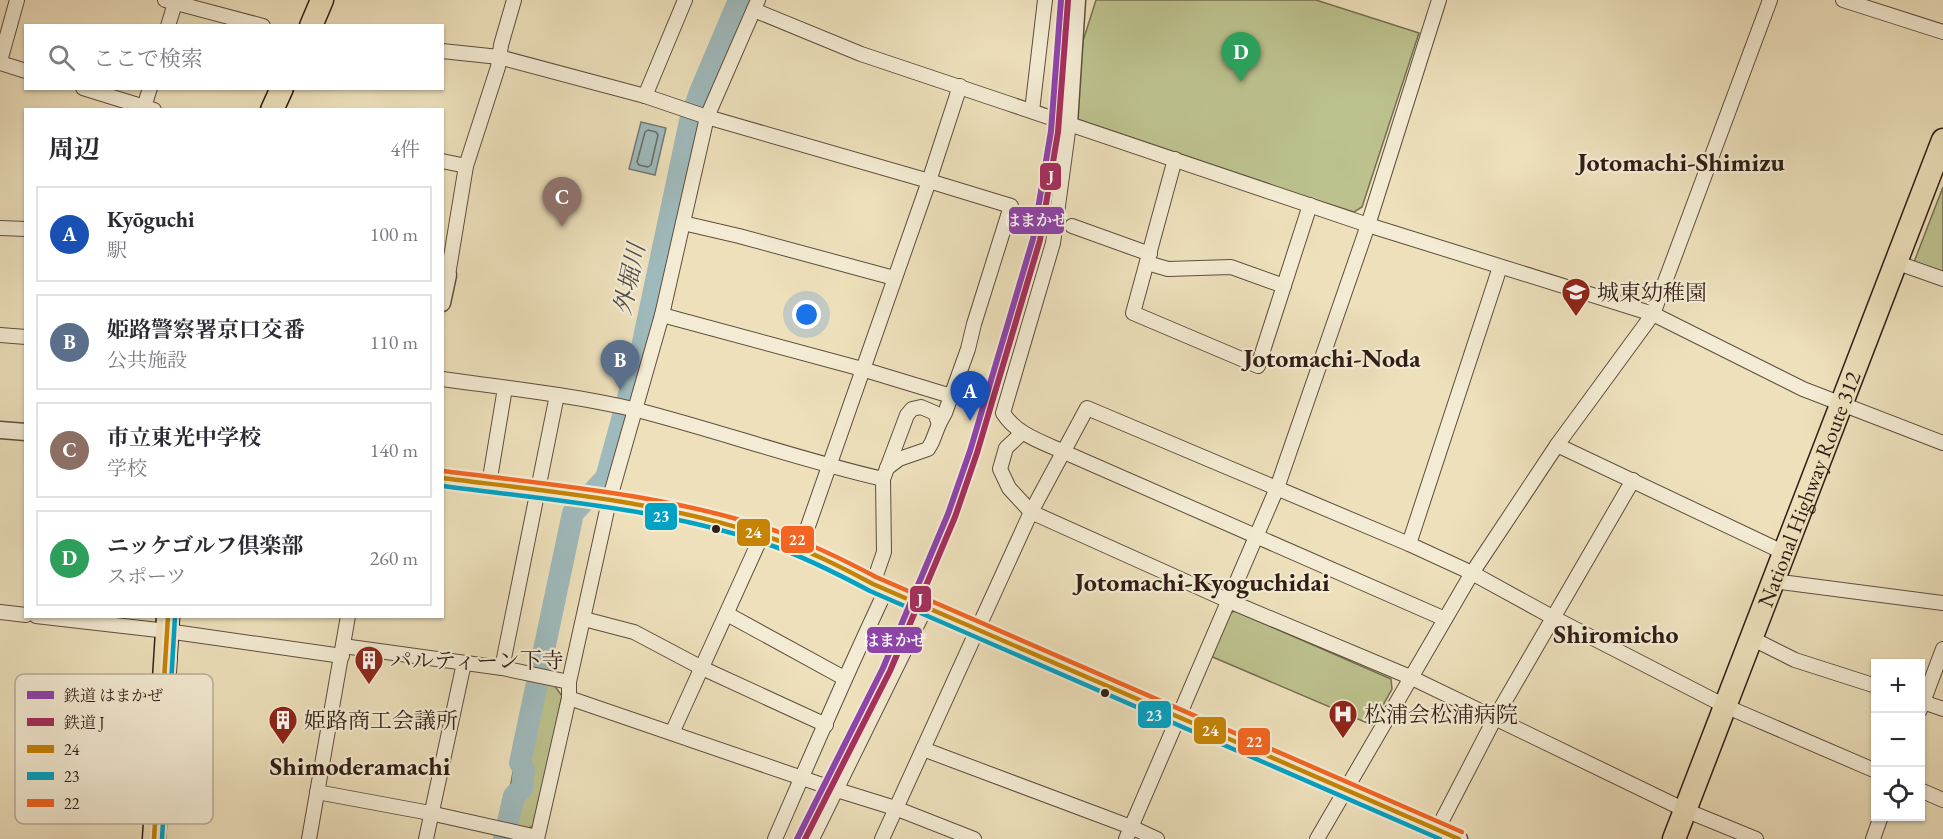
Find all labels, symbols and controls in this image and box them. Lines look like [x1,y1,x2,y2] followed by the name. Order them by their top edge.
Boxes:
[24,24,444,90] search box
[1222,32,1260,82] pin: D
[45,41,78,74] icon: search
[93,44,203,73] text: ここで検索
[48,132,100,166] text: 周辺
[390,136,420,162] text: 4件
[1574,145,1785,179] district label: Jotomachi-Shimizu
[1039,162,1062,191] line badge: J
[1046,166,1054,187] text: J
[542,178,582,227] pin: C
[107,205,195,234] text: Kyōguchi
[1008,206,1065,235] line badge: はまかぜ
[1004,210,1068,231] text: はまかぜ
[62,221,77,247] text: A
[370,221,418,247] text: 100 m
[107,237,127,263] text: 駅
[606,238,652,317] water label: 外堀川
[1560,276,1592,318] school or university icon: 城東幼稚園
[1597,278,1707,307] place label: 城東幼稚園
[792,300,821,329] your location
[107,315,305,344] text: 姫路警察署京口交番
[63,329,76,355] text: B
[370,329,418,355] text: 110 m
[600,340,640,390] pin: B
[1240,341,1421,375] district label: Jotomachi-Noda
[107,347,187,373] text: 公共施設
[1750,367,1867,611] street label: National Highway Route 312
[950,372,990,421] pin: A
[107,423,261,452] text: 市立東光中学校
[62,437,77,463] text: C
[370,437,418,463] text: 140 m
[107,455,147,481] text: 学校
[644,502,678,531] line badge: 23
[653,506,669,527] text: 23
[736,518,771,547] line badge: 24
[745,522,762,543] text: 24
[710,523,722,535] unlabelled marker
[780,525,815,554] line badge: 22
[789,529,806,550] text: 22
[107,531,303,560] text: ニッケゴルフ倶楽部
[62,545,77,571] text: D
[370,545,418,571] text: 260 m
[107,563,186,589] text: スポーツ
[1071,565,1330,599] district label: Jotomachi-Kyoguchidai
[909,585,932,613] line badge: J
[915,589,923,610] text: J
[1553,617,1679,651] district label: Shiromicho
[866,626,923,654] line badge: はまかぜ
[863,630,927,651] text: はまかぜ
[353,644,385,686] building icon: パルティーン下寺
[390,646,564,675] place label: パルティーン下寺
[1871,659,1925,821] map controls
[1871,659,1925,713] button: +
[15,674,213,824] legend
[63,685,163,706] text: 鉄道 はまかぜ
[1099,687,1111,699] unlabelled marker
[1327,698,1359,740] hospital icon: 松浦会松浦病院
[1137,700,1172,729] line badge: 23
[1364,700,1518,729] place label: 松浦会松浦病院
[267,704,299,746] building icon: 姫路商工会議所
[1146,705,1162,726] text: 23
[304,706,458,735] place label: 姫路商工会議所
[63,712,105,733] text: 鉄道 J
[1871,713,1925,767] button: −
[1193,716,1227,745] line badge: 24
[1202,720,1219,741] text: 24
[1237,727,1271,756] line badge: 22
[1246,731,1263,752] text: 22
[64,739,80,760] text: 24
[269,749,451,783] district label: Shimoderamachi
[64,766,80,787] text: 23
[1871,767,1925,821] button: locate
[64,793,80,814] text: 22

